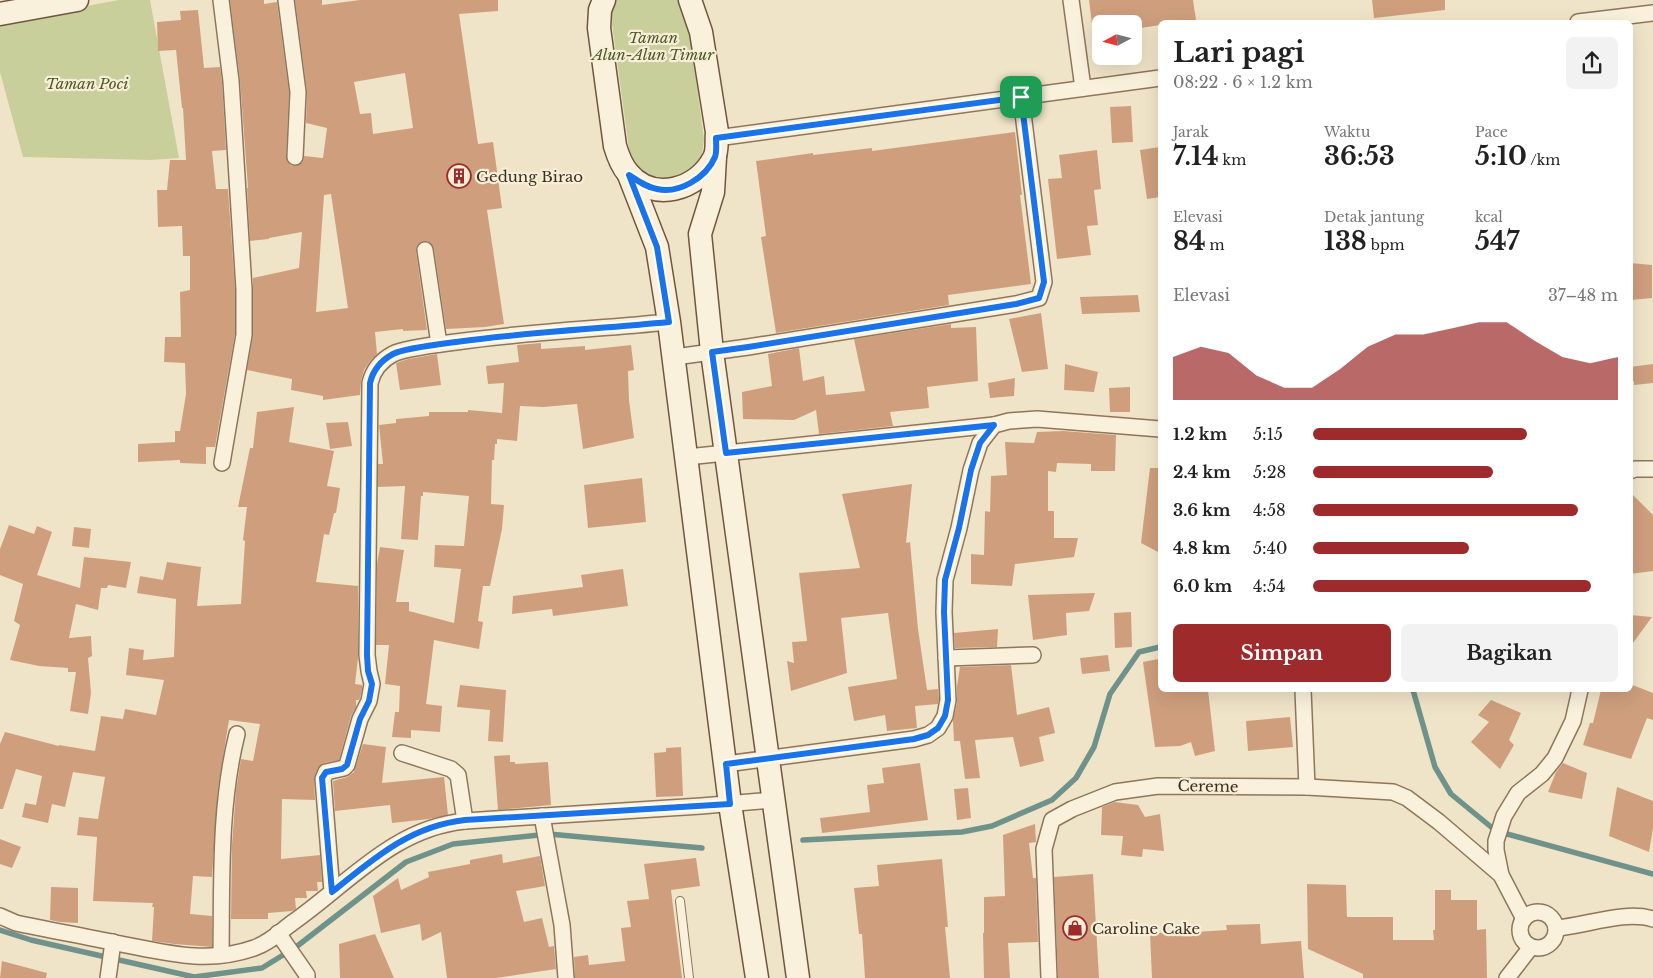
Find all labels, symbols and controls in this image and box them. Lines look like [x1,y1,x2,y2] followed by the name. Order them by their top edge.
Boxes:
[1092,15,1142,65] north arrow
[1092,15,1142,65] map controls
[590,28,715,64] park label: Taman Alun-Alun Timur
[1173,35,1305,70] text: Lari pagi
[1566,37,1618,89] button: share
[1173,72,1313,92] text: 08:22 · 6 × 1.2 km
[46,74,129,93] park label: Taman Poci
[1000,76,1042,118] pin
[1007,83,1035,111] icon: arrive
[1173,123,1209,141] text: Jarak
[1324,123,1370,141] text: Waktu
[1475,123,1508,141] text: Pace
[1173,141,1218,172] text: 7.14
[1324,141,1395,172] text: 36:53
[1475,141,1527,172] text: 5:10
[1218,151,1246,169] text: km
[1527,151,1560,169] text: /km
[446,163,472,189] building icon: Gedung Birao
[476,167,583,186] place label: Gedung Birao
[1173,208,1223,226] text: Elevasi
[1324,208,1424,226] text: Detak jantung
[1475,208,1503,226] text: kcal
[1173,226,1205,257] text: 84
[1324,226,1367,257] text: 138
[1475,226,1519,257] text: 547
[1205,236,1225,254] text: m
[1367,236,1404,254] text: bpm
[1173,285,1230,305] text: Elevasi
[1548,285,1618,305] text: 37–48 m
[1173,424,1227,444] text: 1.2 km
[1253,424,1283,444] text: 5:15
[1173,462,1231,482] text: 2.4 km
[1253,462,1286,482] text: 5:28
[1173,500,1231,520] text: 3.6 km
[1253,500,1286,520] text: 4:58
[1173,538,1231,558] text: 4.8 km
[1253,538,1287,558] text: 5:40
[1173,576,1232,596] text: 6.0 km
[1253,576,1285,596] text: 4:54
[1173,624,1391,682] button: Simpan
[1401,624,1618,682] button: Bagikan
[1177,776,1239,796] street label: Cereme
[1062,915,1088,941] shop icon: Caroline Cake
[1092,919,1200,938] place label: Caroline Cake

